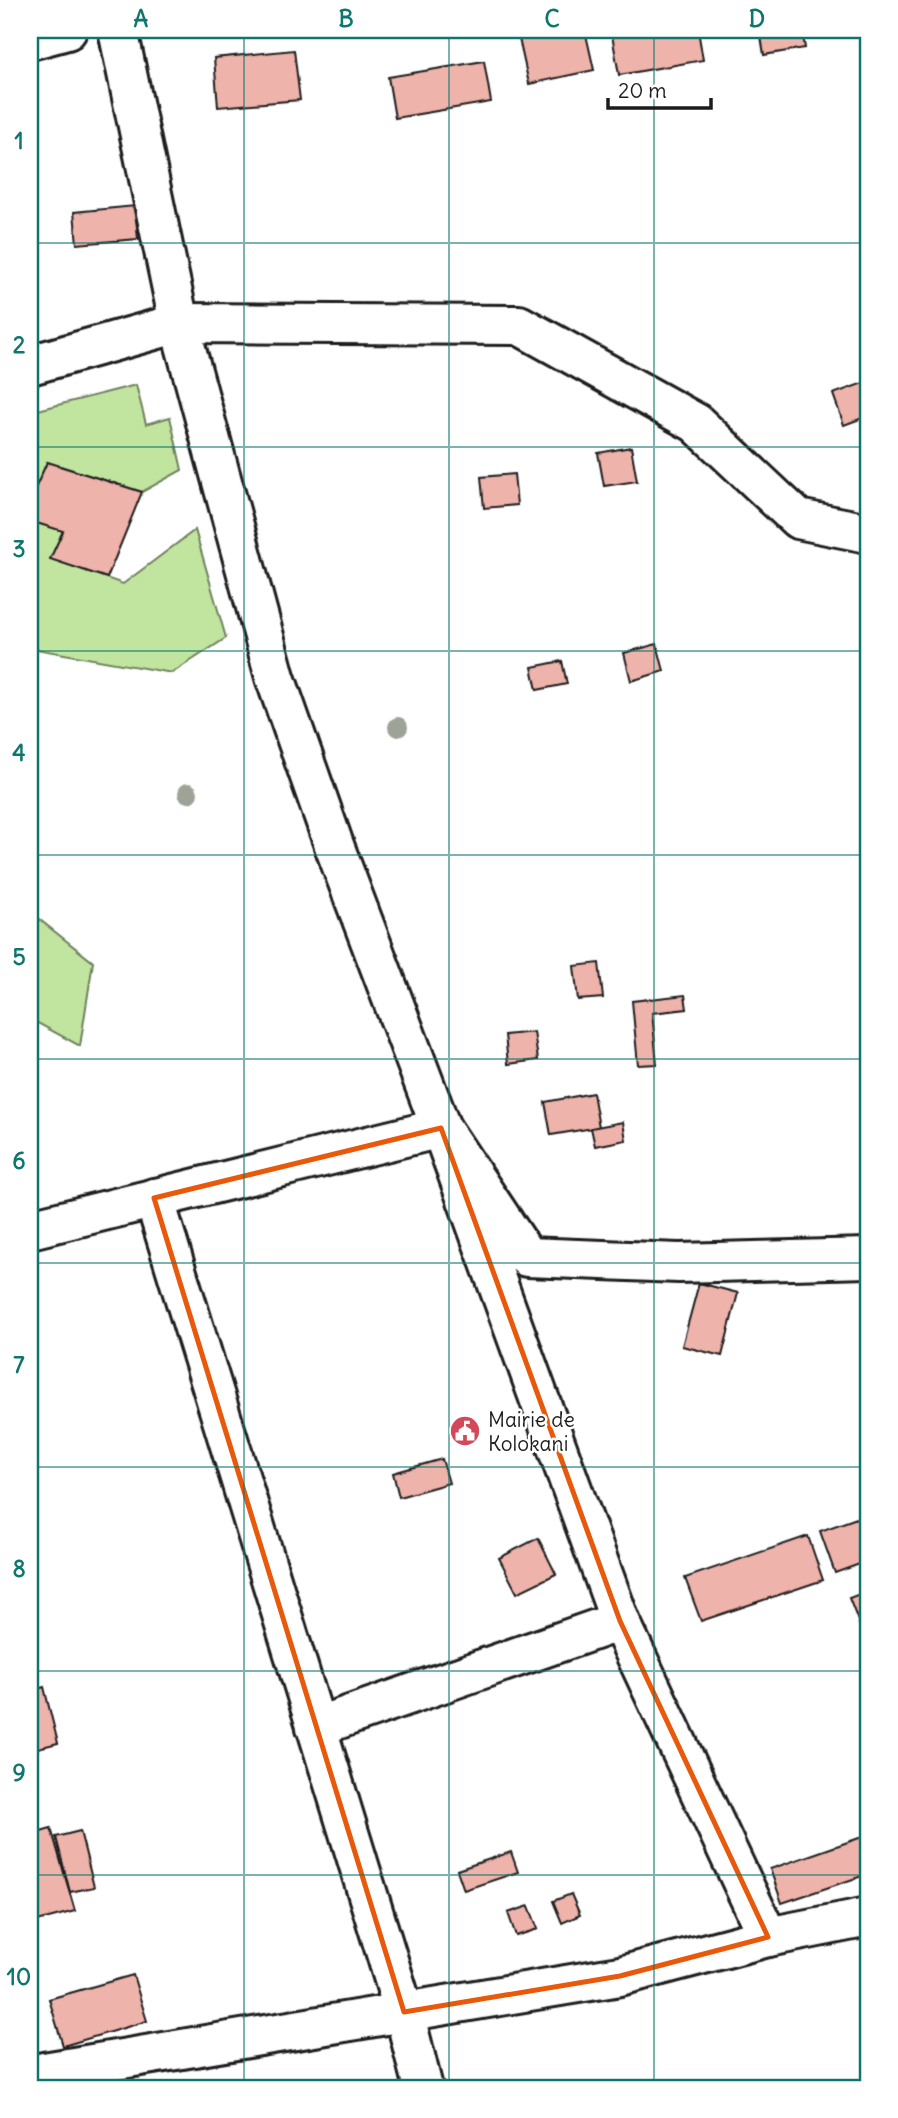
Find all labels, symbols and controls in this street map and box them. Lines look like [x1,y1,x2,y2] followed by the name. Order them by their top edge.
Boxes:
[134,4,149,33] text: A
[338,4,354,33] text: B
[544,4,560,33] text: C
[749,4,765,33] text: D
[608,66,711,110] scale bar
[618,77,667,104] text: 20 m
[14,126,24,155] text: 1
[13,330,26,359] text: 2
[12,534,26,563] text: 3
[12,738,26,767] text: 4
[12,942,26,971] text: 5
[12,1146,26,1175] text: 6
[13,1350,25,1379] text: 7
[488,1406,575,1457] place label: Mairie de Kolokani
[448,1414,482,1448] public building icon: Mairie de Kolokani
[12,1554,26,1583] text: 8
[12,1758,26,1787] text: 9
[7,1962,31,1991] text: 10

